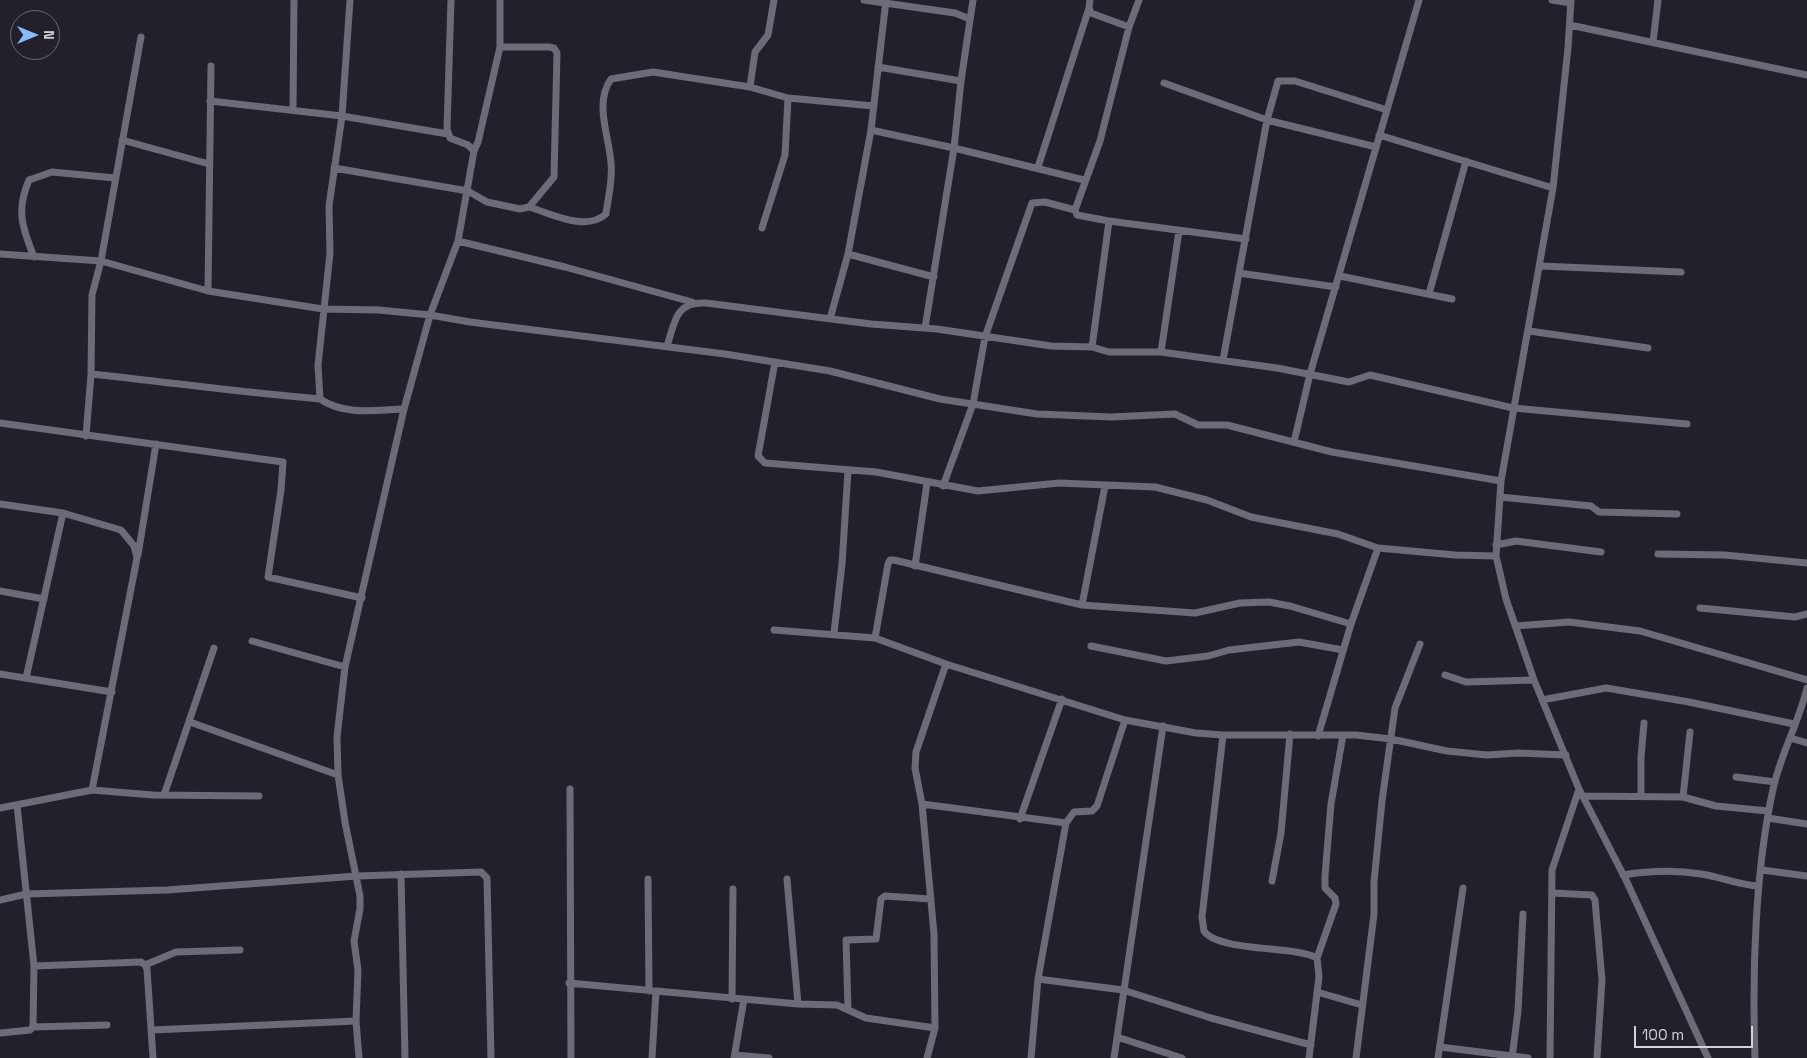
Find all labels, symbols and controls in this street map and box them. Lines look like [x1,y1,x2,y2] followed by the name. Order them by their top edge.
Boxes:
[10,10,60,60] north arrow
[40,30,58,40] text: N
[1637,1016,1756,1048] scale bar
[1642,1025,1684,1044] text: 100 m

